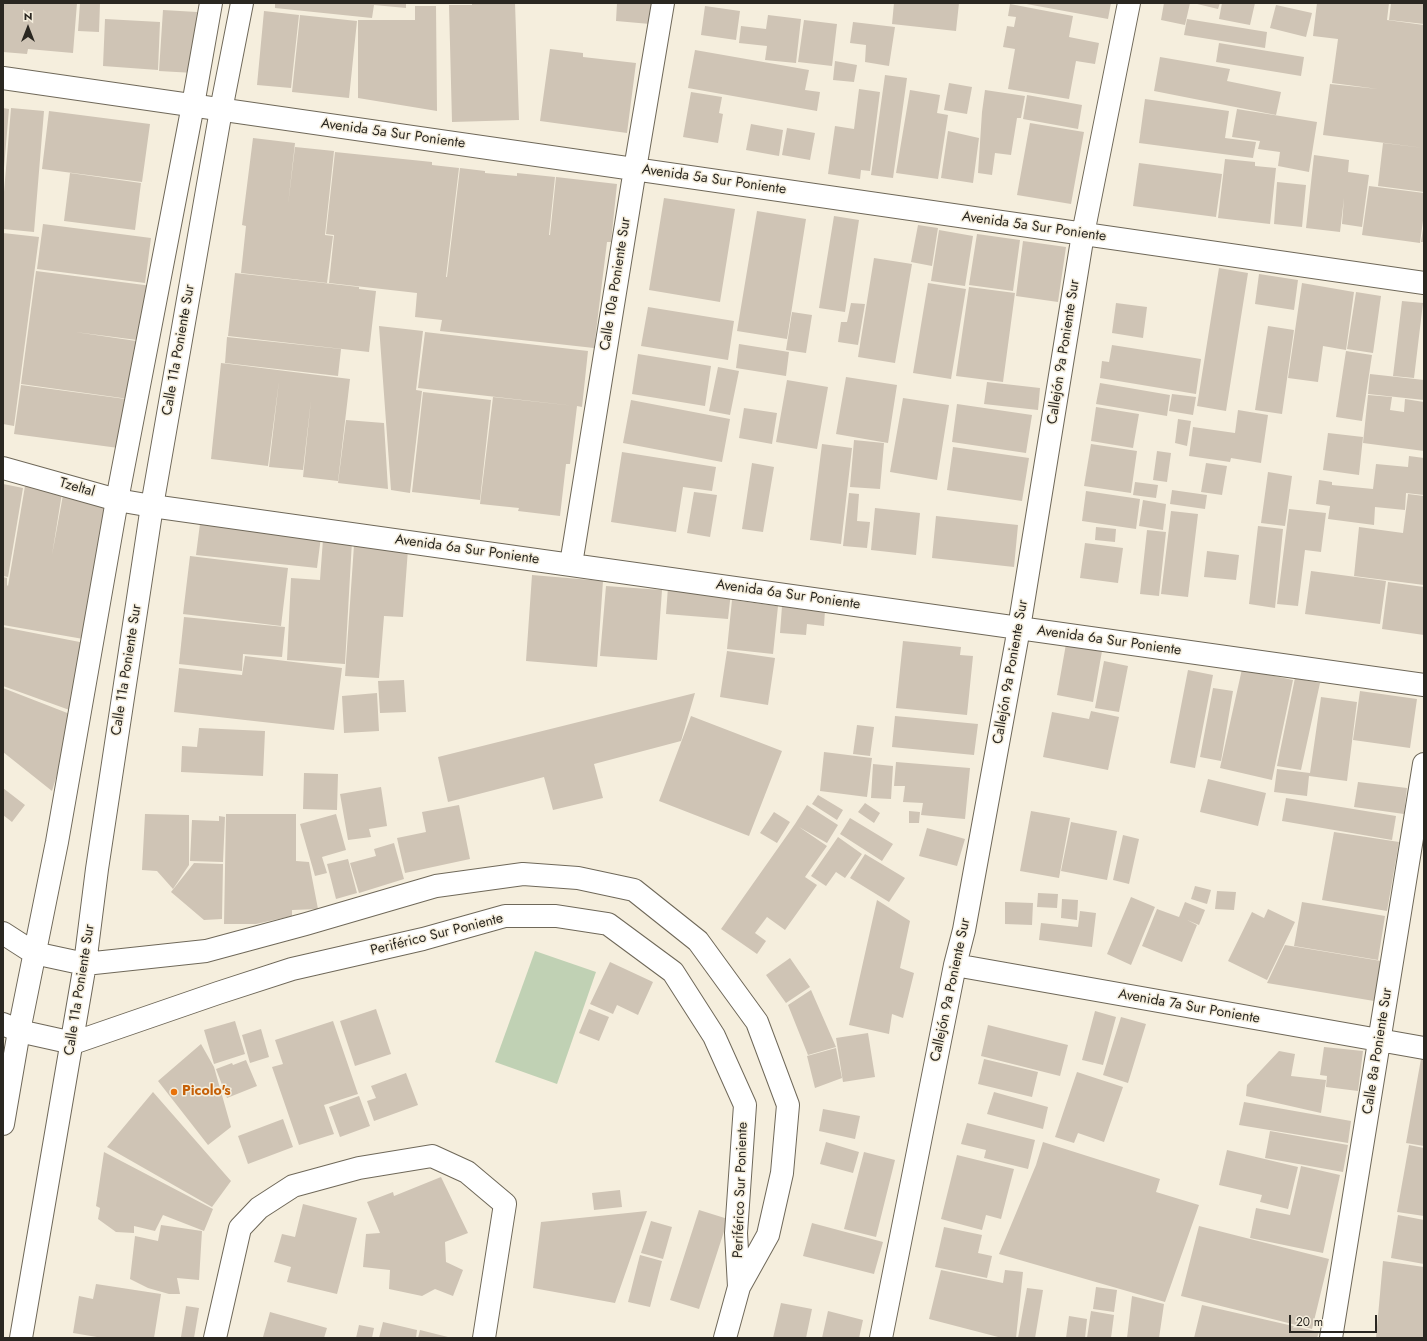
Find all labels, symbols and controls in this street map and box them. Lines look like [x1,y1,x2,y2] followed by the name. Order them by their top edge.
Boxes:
[8,8,48,48] north arrow
[24,8,32,24] text: N
[320,116,466,152] street label: Avenida 5a Sur Poniente
[641,162,787,198] street label: Avenida 5a Sur Poniente
[961,209,1107,245] street label: Avenida 5a Sur Poniente
[597,216,635,352] street label: Calle 10a Poniente Sur
[1044,278,1084,426] street label: Callejón 9a Poniente Sur
[159,283,199,417] street label: Calle 11a Poniente Sur
[57,475,97,501] street label: Tzeltal
[394,532,540,568] street label: Avenida 6a Sur Poniente
[715,577,861,613] street label: Avenida 6a Sur Poniente
[990,599,1032,745] street label: Callejón 9a Poniente Sur
[108,603,146,737] street label: Calle 11a Poniente Sur
[1036,623,1182,659] street label: Avenida 6a Sur Poniente
[369,910,505,960] street label: Periférico Sur Poniente
[928,917,974,1063] street label: Callejón 9a Poniente Sur
[61,923,99,1057] street label: Calle 11a Poniente Sur
[1117,986,1261,1028] street label: Avenida 7a Sur Poniente
[1360,987,1396,1115] street label: Calle 8a Poniente Sur
[182,1084,231,1100] place label: Picolo's
[169,1087,179,1097] marker: Picolo's
[730,1122,752,1258] street label: Periférico Sur Poniente
[1291,1307,1379,1333] scale bar
[1296,1313,1323,1331] text: 20 m

